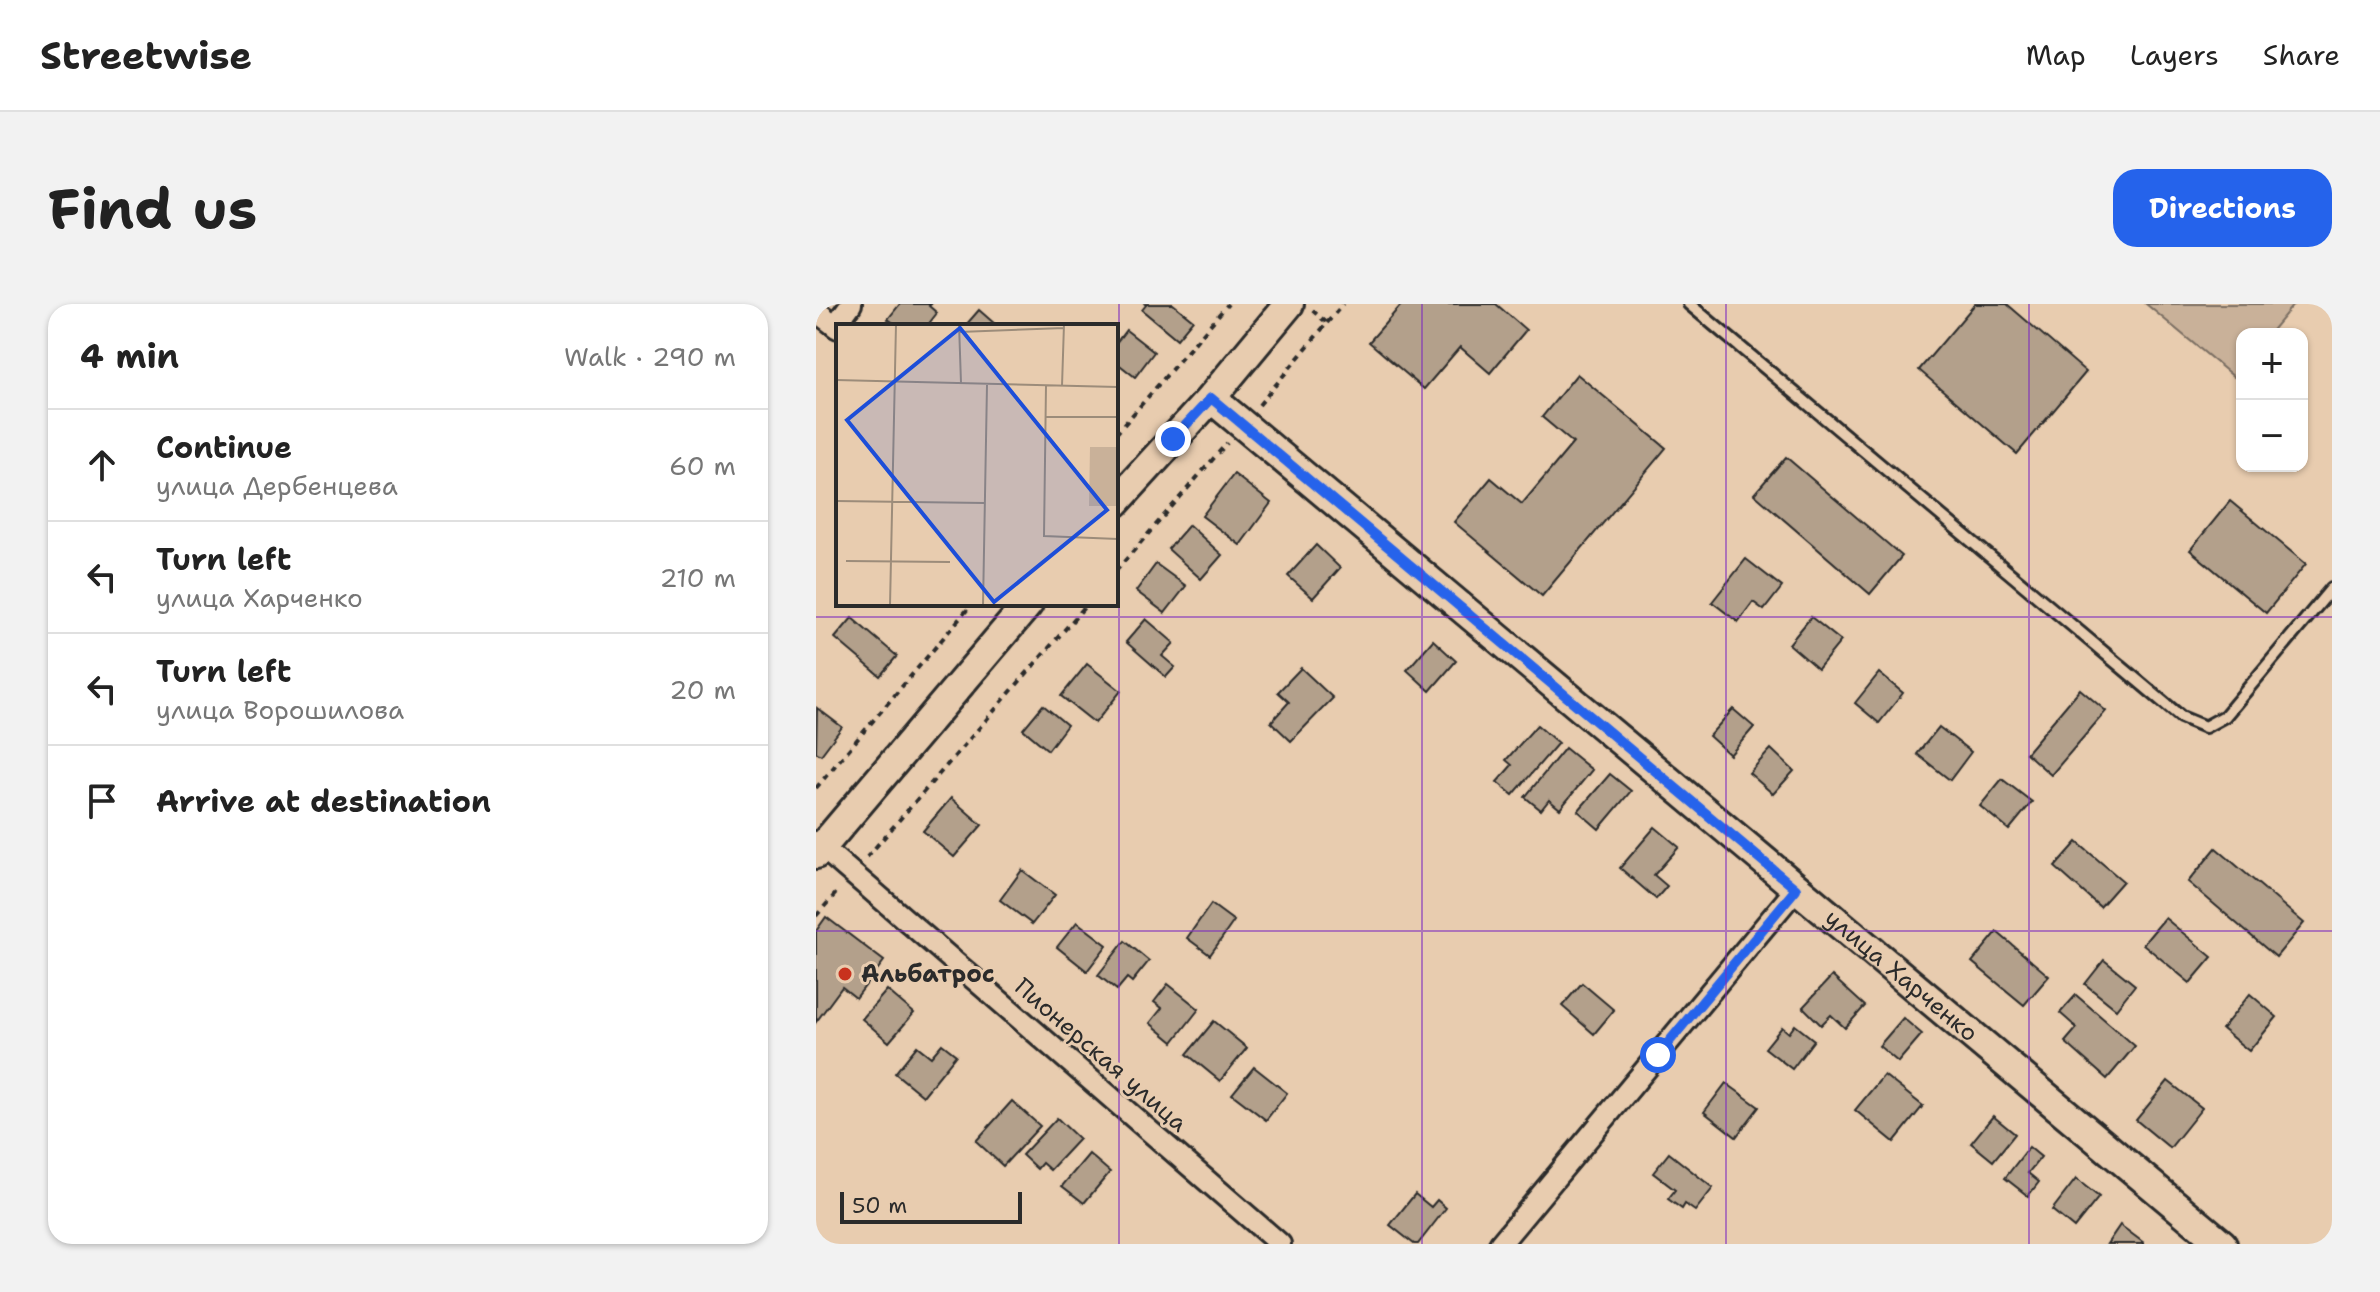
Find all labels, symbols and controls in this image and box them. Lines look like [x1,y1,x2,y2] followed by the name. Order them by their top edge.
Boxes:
[40,30,252,81] text: Streetwise
[2026,36,2086,74] text: Map
[2130,36,2219,74] text: Layers
[2263,36,2340,74] text: Share
[2113,169,2332,247] button: Directions
[48,171,257,246] text: Find us
[836,324,1118,606] inset map
[2236,328,2308,472] map controls
[2236,328,2308,400] button: +
[80,333,179,379] text: 4 min
[564,339,736,374] text: Walk · 290 m
[2236,400,2308,472] button: −
[1155,421,1191,457] route end
[156,427,292,468] text: Continue
[80,443,124,487] icon: ahead
[669,448,736,483] text: 60 m
[156,468,398,503] text: улица Дербенцева
[156,539,291,580] text: Turn left
[80,555,124,599] icon: left
[659,560,736,595] text: 210 m
[156,580,363,615] text: улица Харченко
[156,651,291,692] text: Turn left
[80,667,124,711] icon: left
[669,672,736,707] text: 20 m
[156,692,404,727] text: улица Ворошилова
[80,779,124,823] icon: arrive
[156,781,491,822] text: Arrive at destination
[1818,902,1985,1049] street label: улица Харченко
[861,958,995,990] place label: Альбатрос
[836,965,854,983] marker: Альбатрос
[1008,971,1194,1139] street label: Пионерская улица
[1640,1037,1676,1073] route start
[840,1188,1022,1224] scale bar
[852,1191,907,1220] text: 50 m

